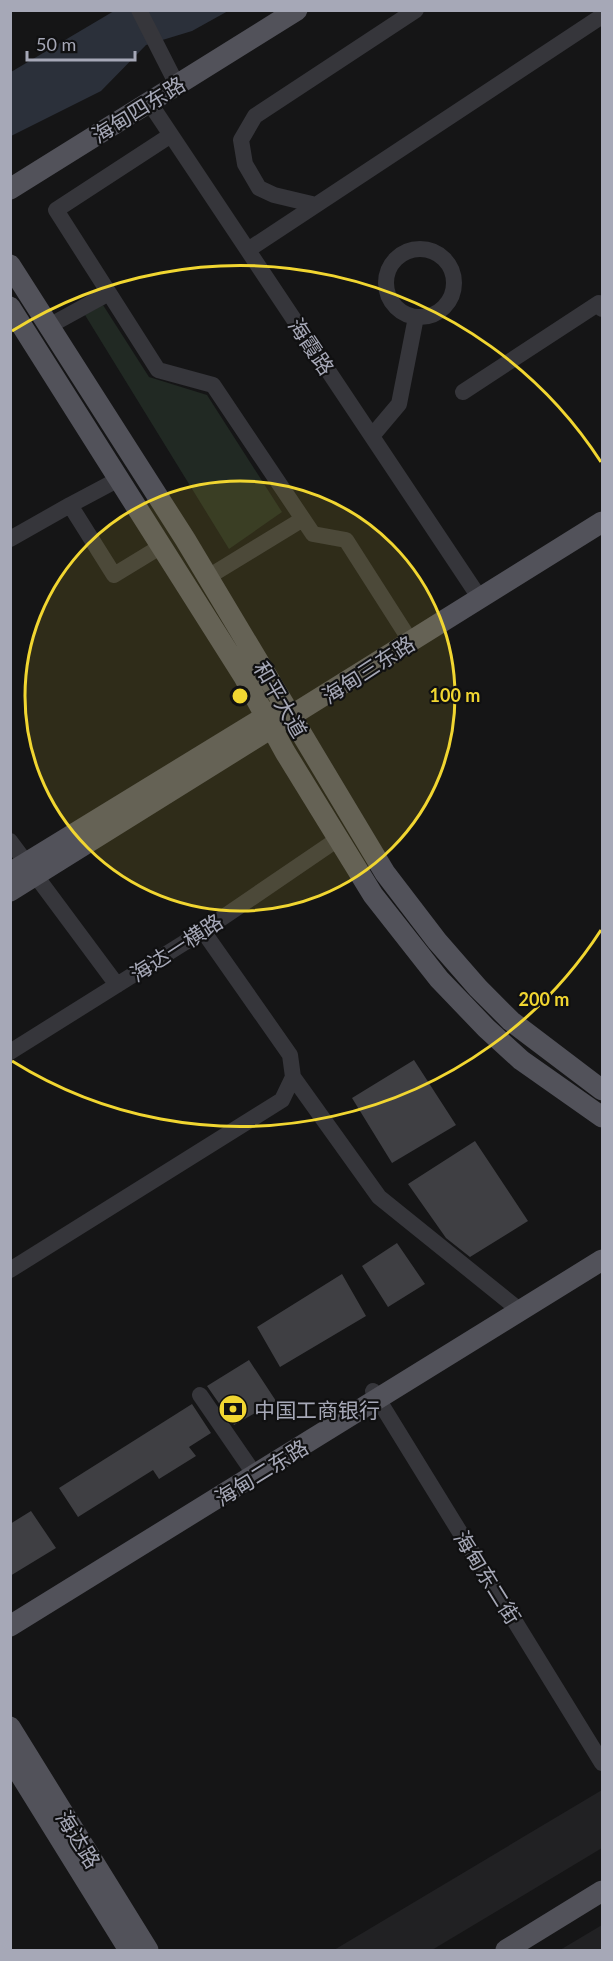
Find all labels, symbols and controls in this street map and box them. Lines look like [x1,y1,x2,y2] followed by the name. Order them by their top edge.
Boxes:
[27,24,135,62] scale bar
[36,33,76,55] text: 50 m
[87,71,189,147] street label: 海甸四东路
[284,313,340,379] street label: 海霞路
[317,630,419,708] street label: 海甸三东路
[249,656,313,742] street label: 和平大道
[430,684,480,706] text: 100 m
[230,686,250,706] centre of rings
[125,908,227,986] street label: 海达一横路
[519,988,569,1010] text: 200 m
[217,1393,249,1425] bank icon: 中国工商银行
[254,1397,380,1422] place label: 中国工商银行
[210,1434,312,1510] street label: 海甸二东路
[450,1526,526,1628] street label: 海甸东二街
[52,1806,106,1872] street label: 海达路

